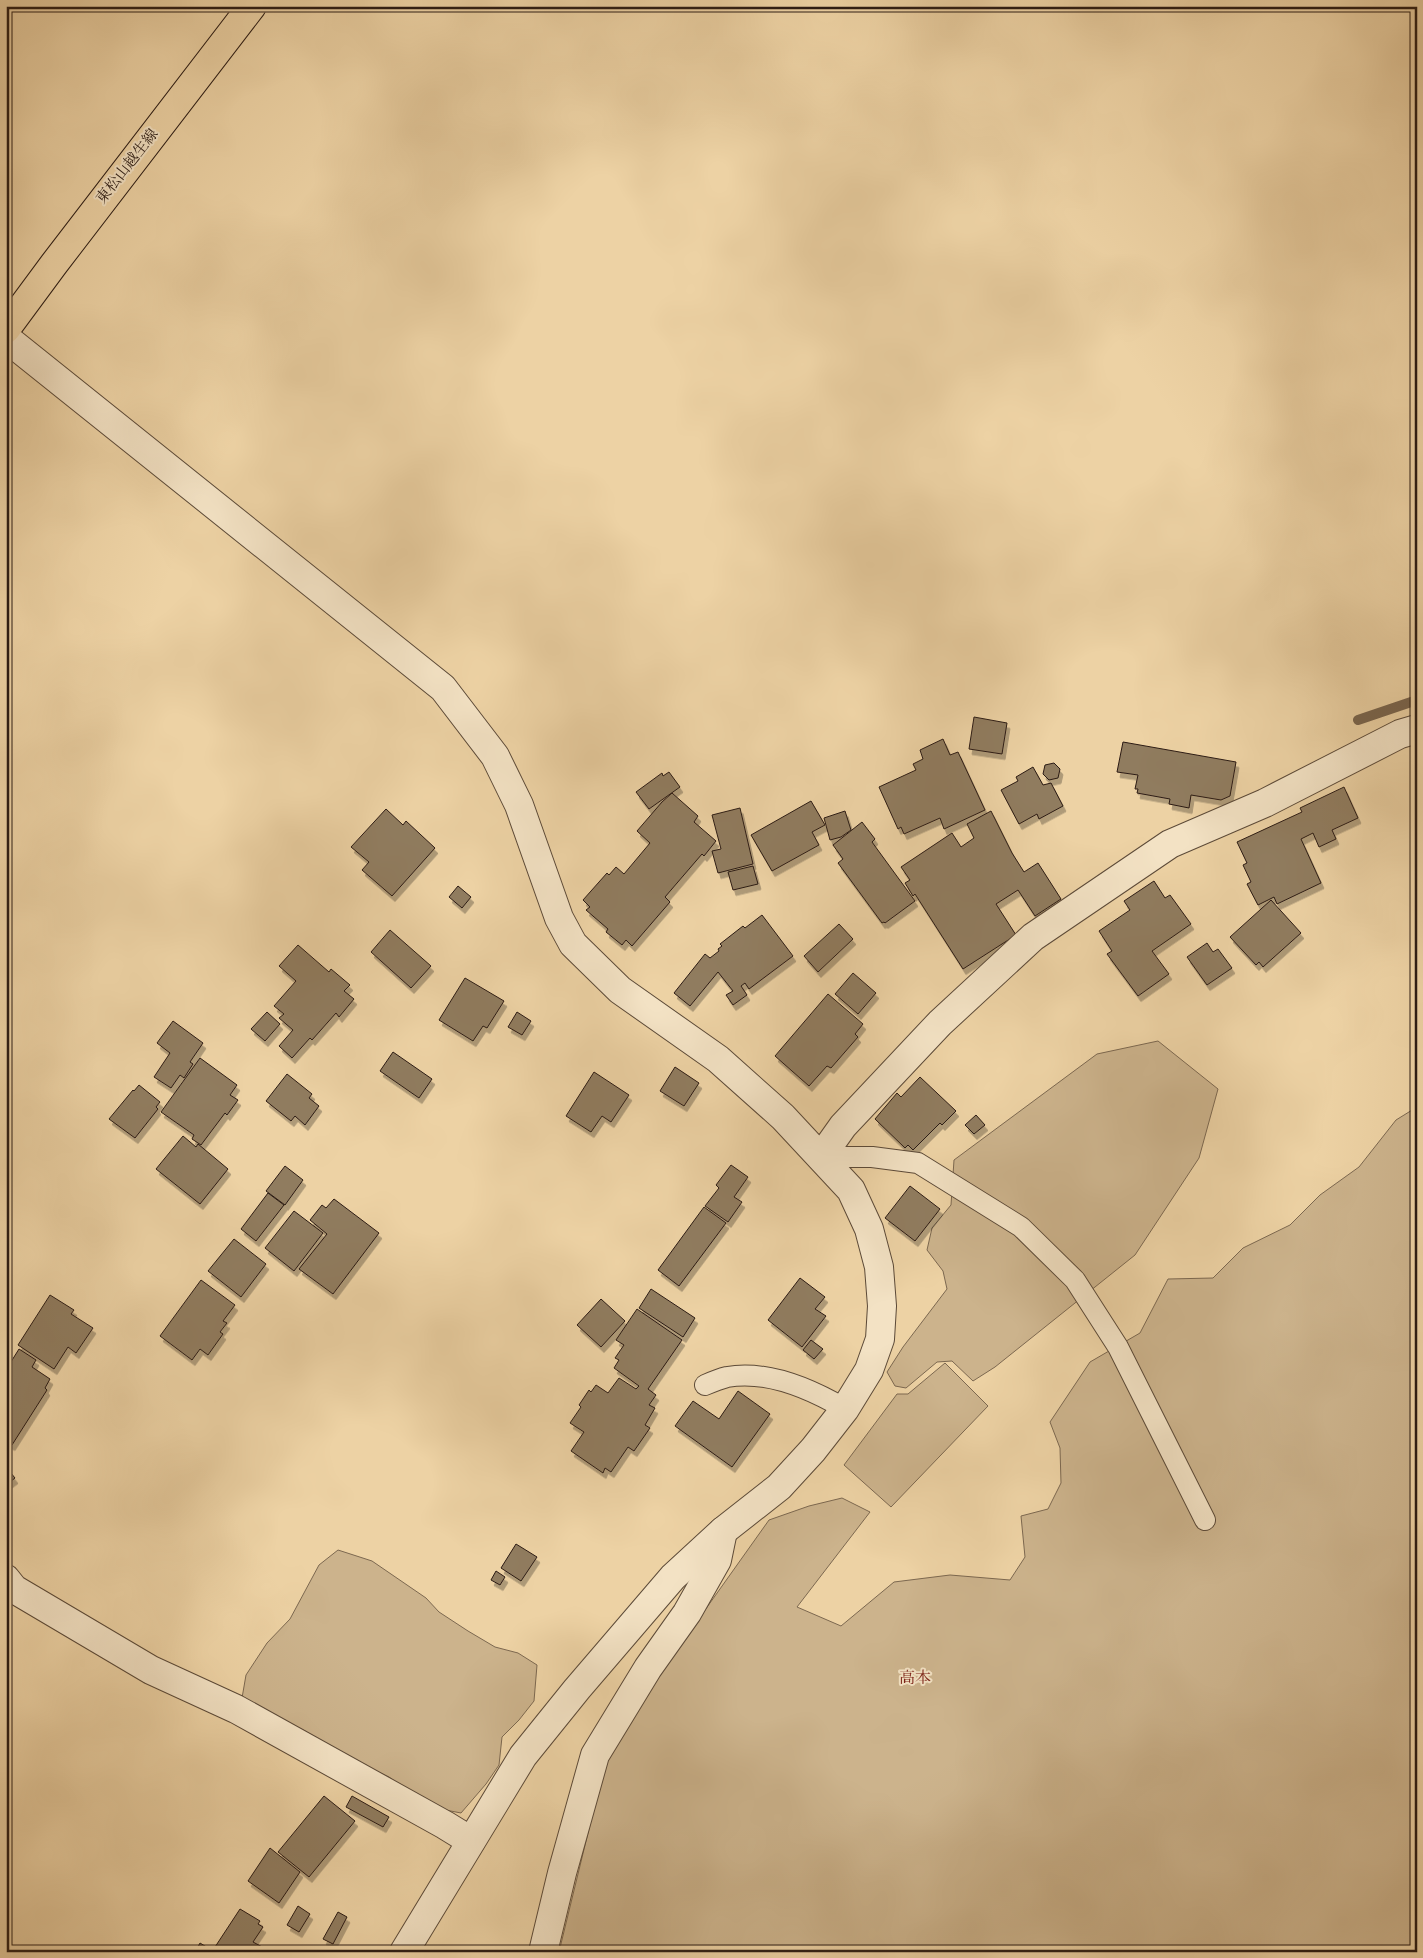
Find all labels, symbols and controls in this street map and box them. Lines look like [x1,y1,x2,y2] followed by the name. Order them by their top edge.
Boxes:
[92,125,164,209] street label: 東松山越生線
[899,1668,931,1690] district label: 高本

